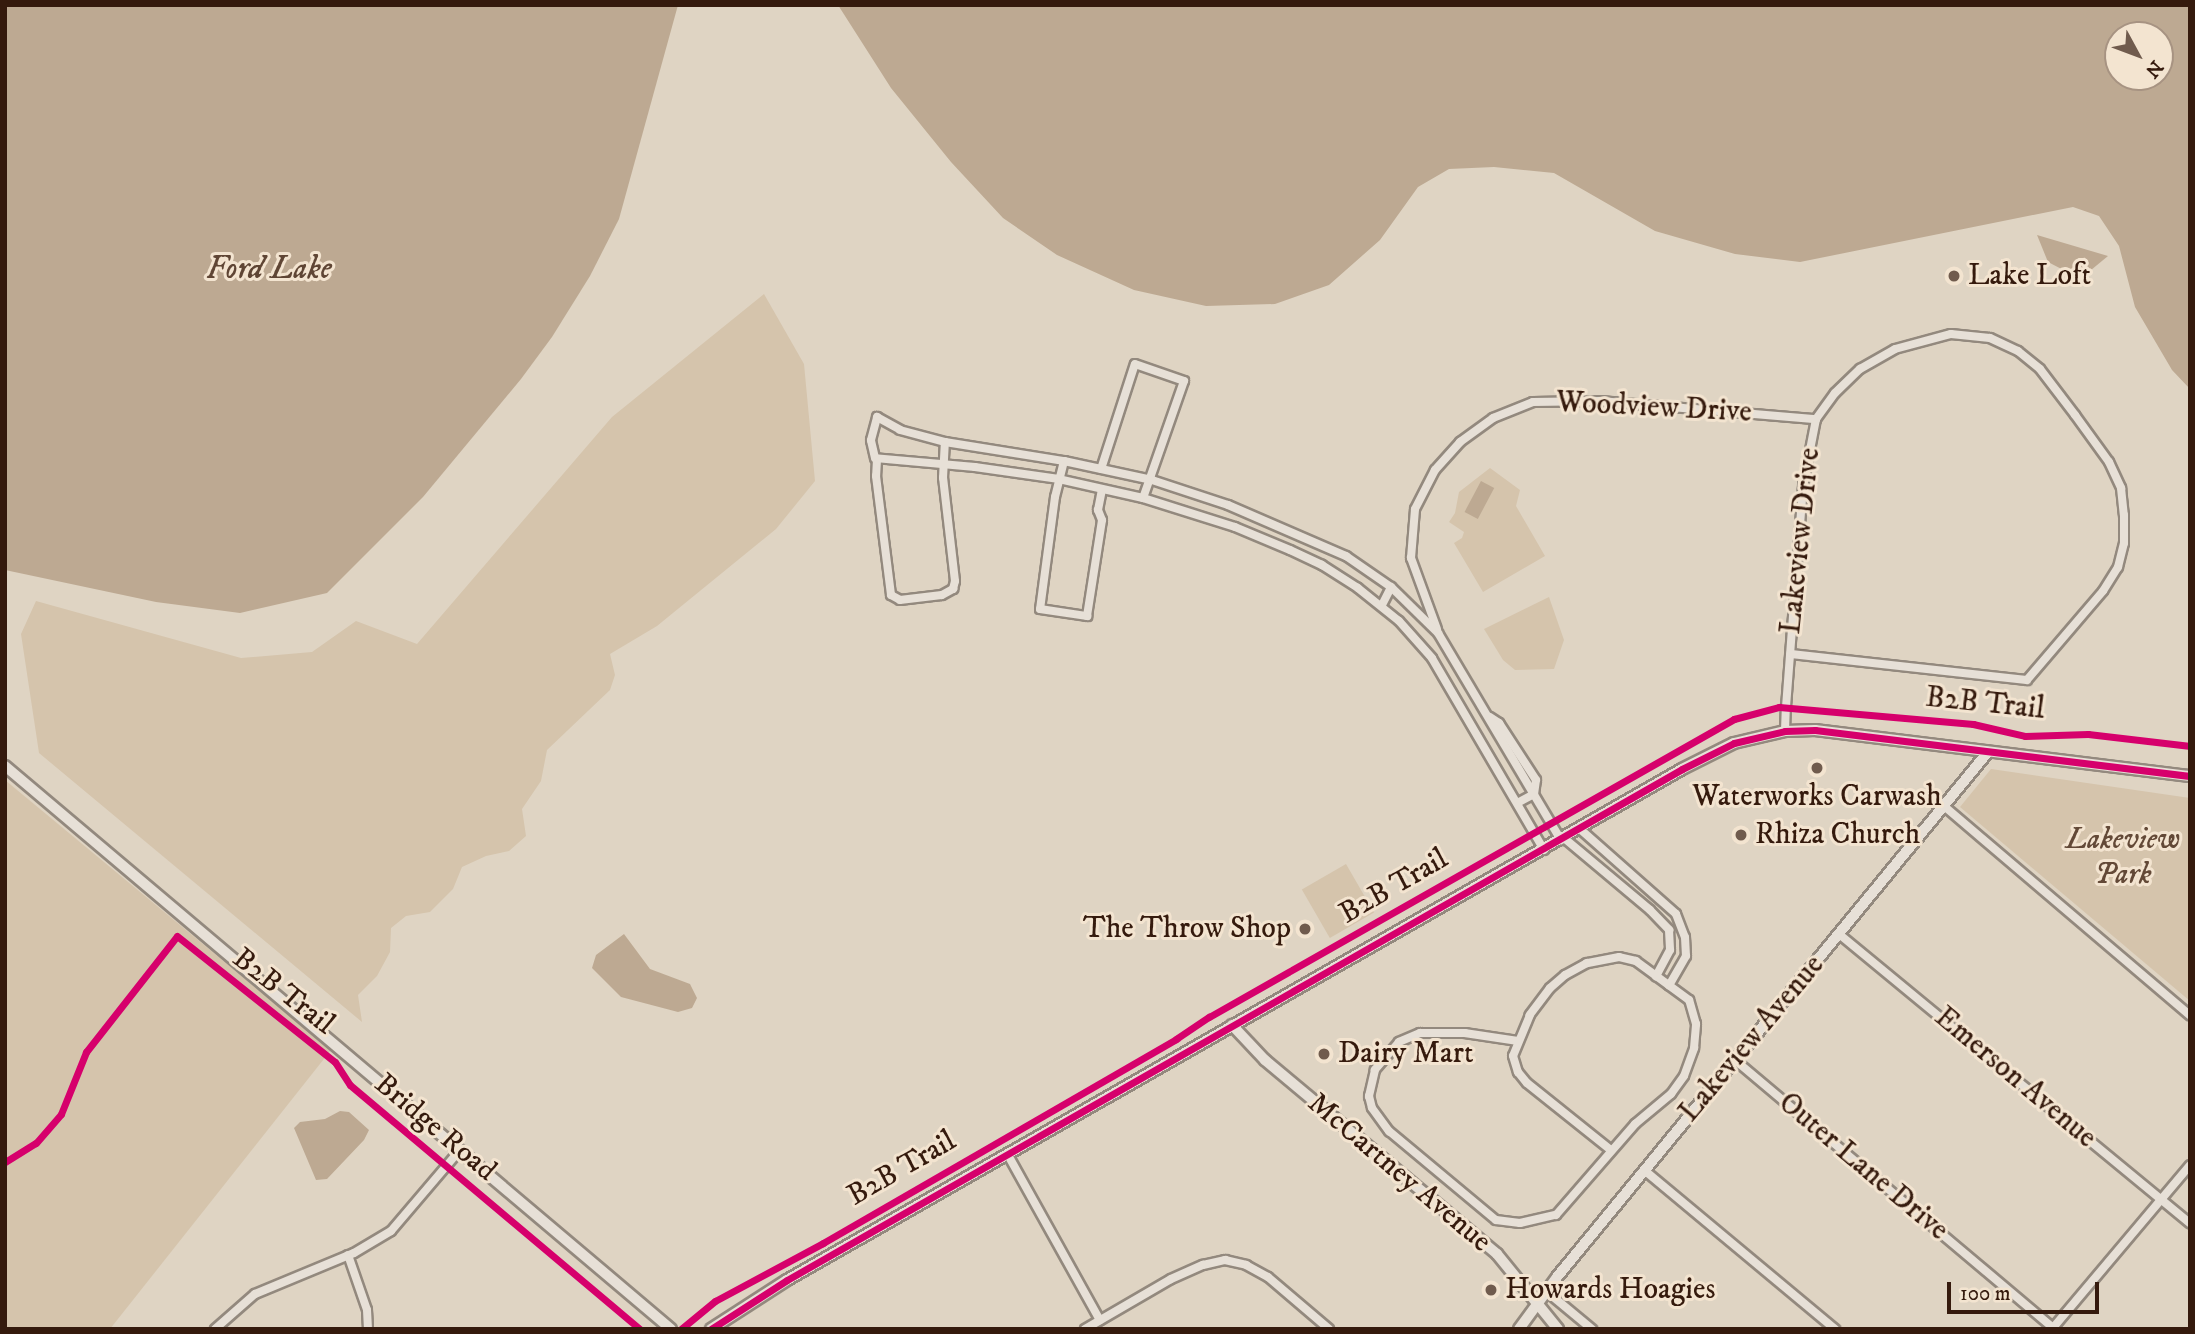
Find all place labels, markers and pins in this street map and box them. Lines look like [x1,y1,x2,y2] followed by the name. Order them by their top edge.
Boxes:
[1968,258,2091,294] place label: Lake Loft
[1946,268,1962,284] marker: Lake Loft
[1809,760,1825,776] marker: Waterworks Carwash
[1692,779,1942,815] place label: Waterworks Carwash
[1755,817,1920,853] place label: Rhiza Church
[1733,827,1749,843] marker: Rhiza Church
[1083,911,1291,947] place label: The Throw Shop
[1297,921,1313,937] marker: The Throw Shop
[1338,1036,1474,1072] place label: Dairy Mart
[1316,1046,1332,1062] marker: Dairy Mart
[1505,1272,1716,1308] place label: Howards Hoagies
[1483,1282,1499,1298] marker: Howards Hoagies

